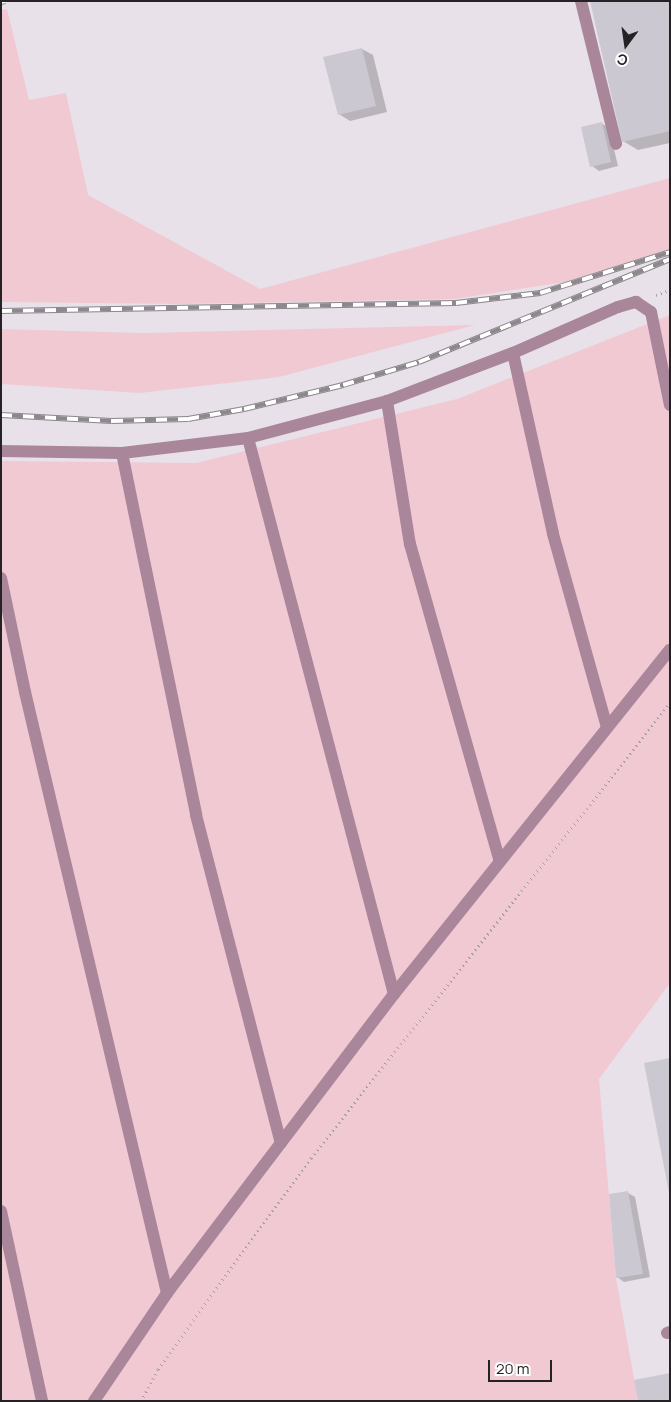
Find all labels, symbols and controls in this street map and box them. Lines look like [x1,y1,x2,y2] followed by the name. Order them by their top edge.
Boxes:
[601,20,651,70] north arrow
[615,50,630,71] text: С
[491,1350,555,1382] scale bar
[496,1358,529,1379] text: 20 m

